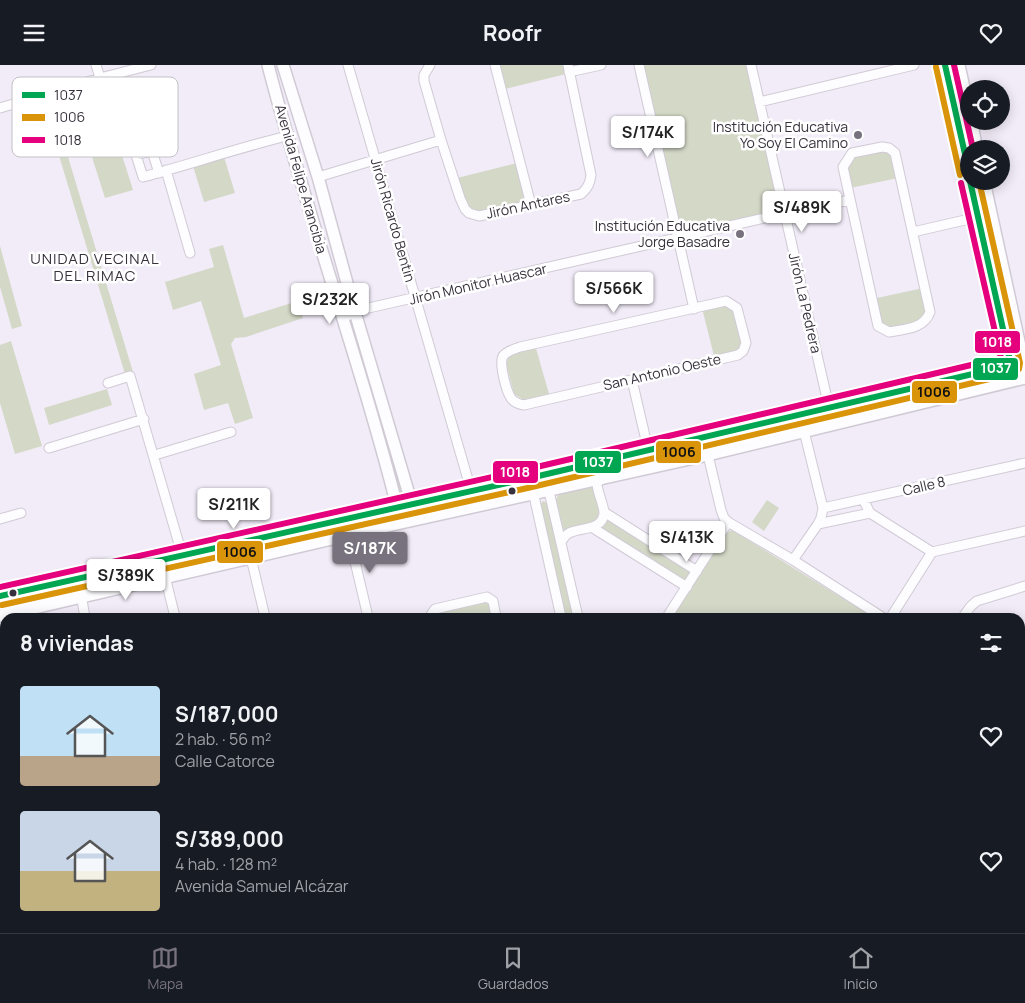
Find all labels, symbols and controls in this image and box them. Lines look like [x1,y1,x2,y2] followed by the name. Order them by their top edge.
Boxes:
[483,18,542,48] text: Roofr
[20,19,48,47] icon: menu
[977,19,1005,47] icon: heart
[12,77,178,157] legend
[960,80,1010,190] map controls
[960,80,1010,130] button: locate
[54,85,83,104] text: 1037
[271,102,332,256] street label: Avenida Felipe Arancibia
[54,107,85,126] text: 1006
[607,116,689,158] pin: S/174K
[713,117,848,152] place label: Institución Educativa Yo Soy El Camino
[622,121,674,143] text: S/174K
[852,129,864,141] marker: Institución Educativa Yo Soy El Camino
[54,130,82,149] text: 1018
[960,140,1010,190] button: layers
[367,156,420,284] street label: Jirón Ricardo Bentin
[484,186,571,223] street label: Jirón Antares
[761,191,843,233] pin: S/489K
[773,196,831,218] text: S/489K
[595,216,730,251] place label: Institución Educativa Jorge Basadre
[734,228,746,240] marker: Institución Educativa Jorge Basadre
[30,248,160,286] district label: UNIDAD VECINAL DEL RIMAC
[785,251,826,355] street label: Jirón La Pedrera
[407,258,549,309] street label: Jirón Monitor Huascar
[573,271,655,314] pin: S/566K
[585,277,643,299] text: S/566K
[289,283,371,325] pin: S/232K
[302,288,358,310] text: S/232K
[974,330,1021,354] line badge: 1018
[982,332,1012,351] text: 1018
[601,349,723,394] street label: San Antonio Oeste
[972,357,1019,381] line badge: 1037
[981,358,1011,377] text: 1037
[911,380,958,404] line badge: 1006
[917,382,951,401] text: 1006
[655,440,702,464] line badge: 1006
[662,442,696,461] text: 1006
[574,450,622,474] line badge: 1037
[583,452,613,471] text: 1037
[492,460,539,484] line badge: 1018
[500,462,530,481] text: 1018
[901,471,947,500] street label: Calle 8
[507,486,517,496] unlabelled marker
[193,487,275,530] pin: S/211K
[208,493,260,515] text: S/211K
[646,521,728,563] pin: S/413K
[660,526,714,548] text: S/413K
[329,531,411,574] pin: S/187K
[343,537,397,559] text: S/187K
[216,540,264,564] line badge: 1006
[223,542,257,561] text: 1006
[85,559,167,601] pin: S/389K
[98,564,154,586] text: S/389K
[8,588,18,598] unlabelled marker
[20,629,134,657] text: 8 viviendas
[977,629,1005,657] icon: filters
[175,700,279,728] text: S/187,000
[60,706,120,766] icon: home
[977,722,1005,750] icon: heart
[175,728,271,750] text: 2 hab. · 56 m²
[175,750,275,772] text: Calle Catorce
[175,825,284,853] text: S/389,000
[60,831,120,891] icon: home
[977,847,1005,875] icon: heart
[175,853,277,875] text: 4 hab. · 128 m²
[175,875,349,897] text: Avenida Samuel Alcázar
[147,944,183,993] tab: Mapa
[478,944,549,993] tab: Guardados
[844,944,878,993] tab: Inicio

